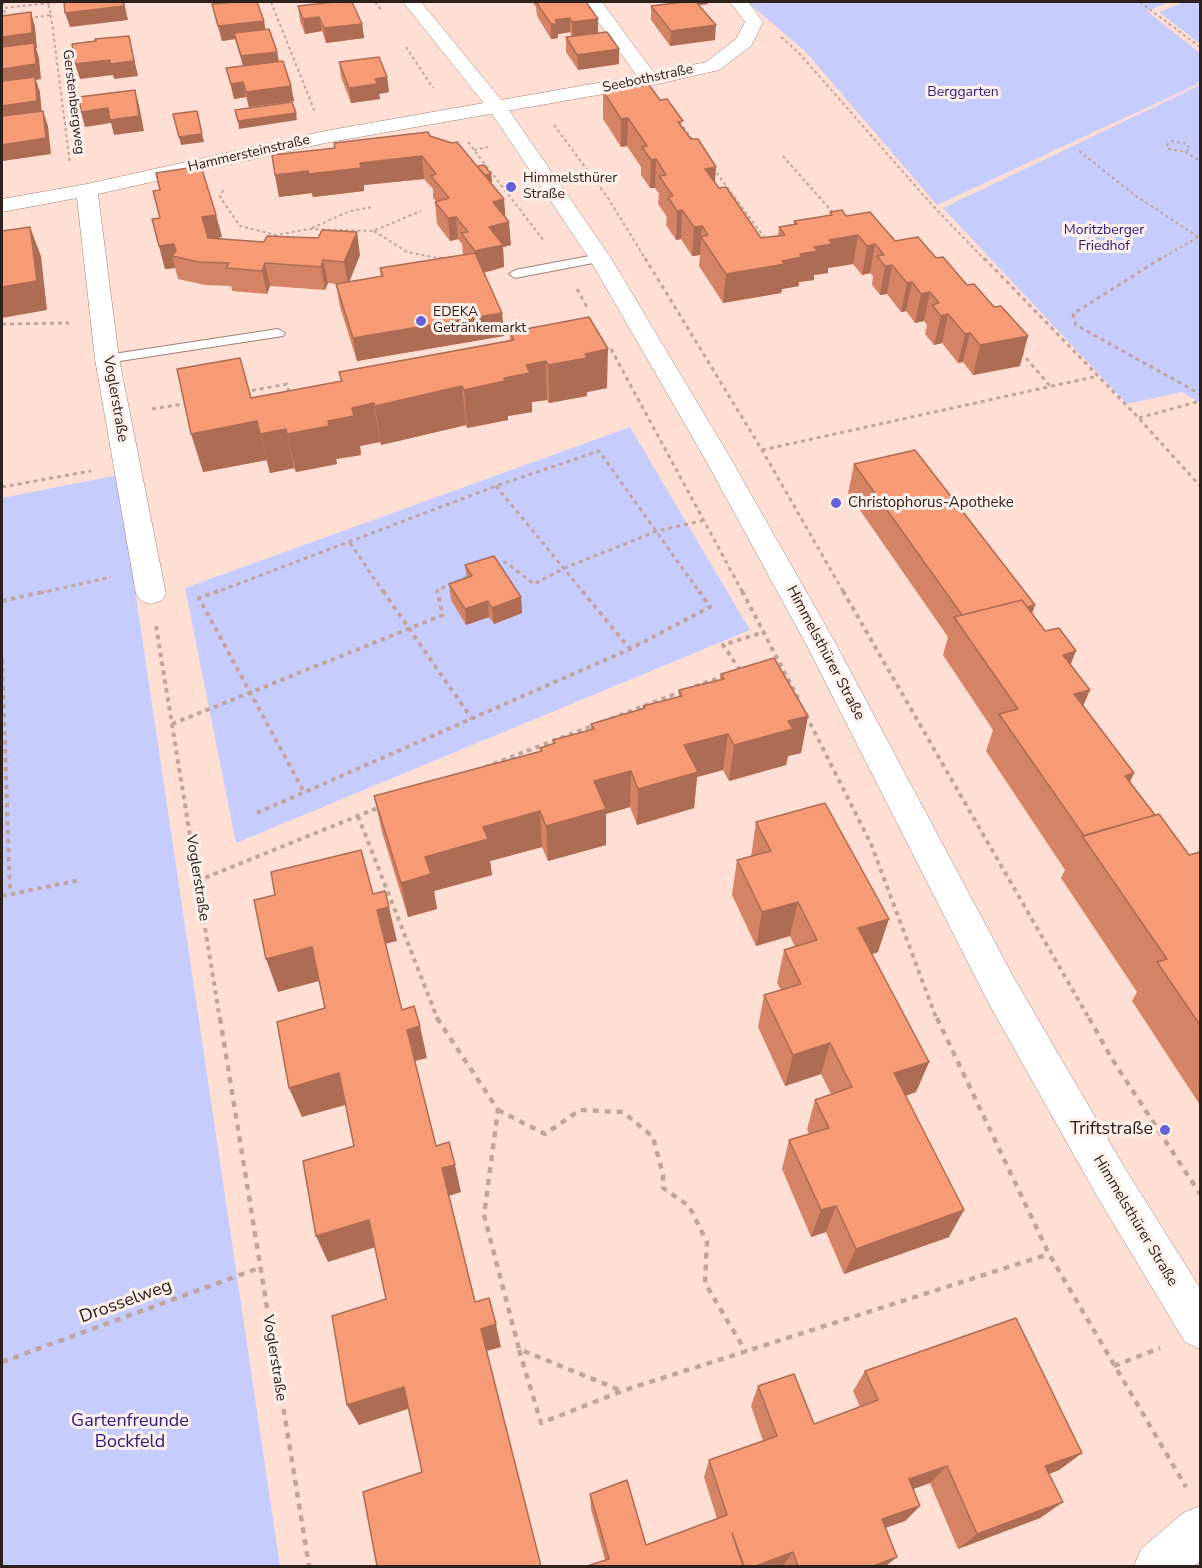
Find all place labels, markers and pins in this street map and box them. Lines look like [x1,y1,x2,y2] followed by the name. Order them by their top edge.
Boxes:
[523,171,617,204] place label: Himmelsthürer Straße
[504,180,518,194] marker: Himmelsthürer Straße
[433,305,526,338] place label: EDEKA Getränkemarkt
[414,314,428,328] marker: EDEKA Getränkemarkt
[848,494,1014,512] place label: Christophorus-Apotheke
[829,496,843,510] marker: Christophorus-Apotheke
[1070,1119,1153,1141] place label: Triftstraße
[1158,1123,1172,1137] marker: Triftstraße

